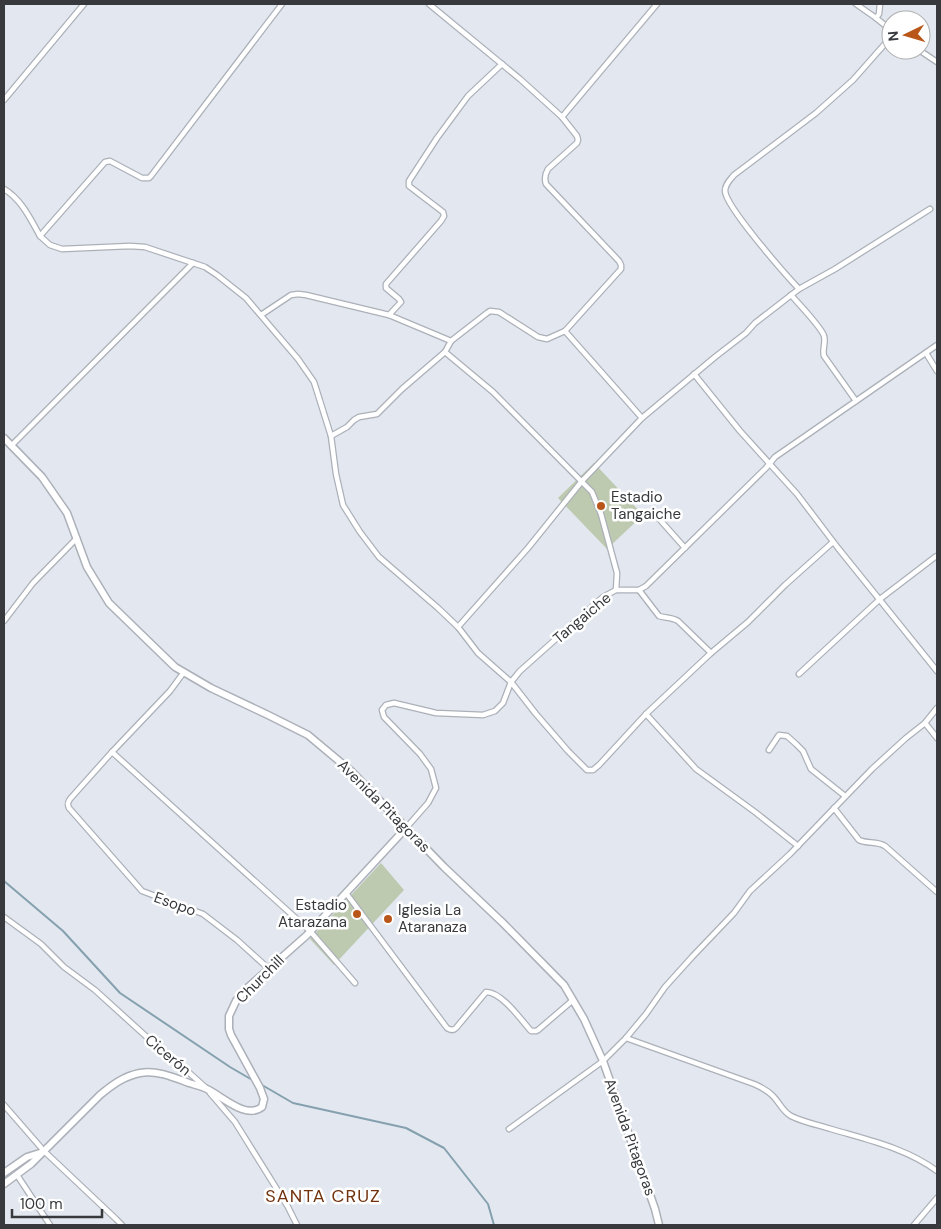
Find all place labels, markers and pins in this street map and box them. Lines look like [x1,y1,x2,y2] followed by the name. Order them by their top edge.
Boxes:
[611,487,681,524] place label: Estadio Tangaiche
[595,500,607,512] marker: Estadio Tangaiche
[278,895,347,932] place label: Estadio Atarazana
[398,900,467,937] place label: Iglesia La Ataranaza
[351,908,363,920] marker: Estadio Atarazana
[382,913,394,925] marker: Iglesia La Ataranaza

